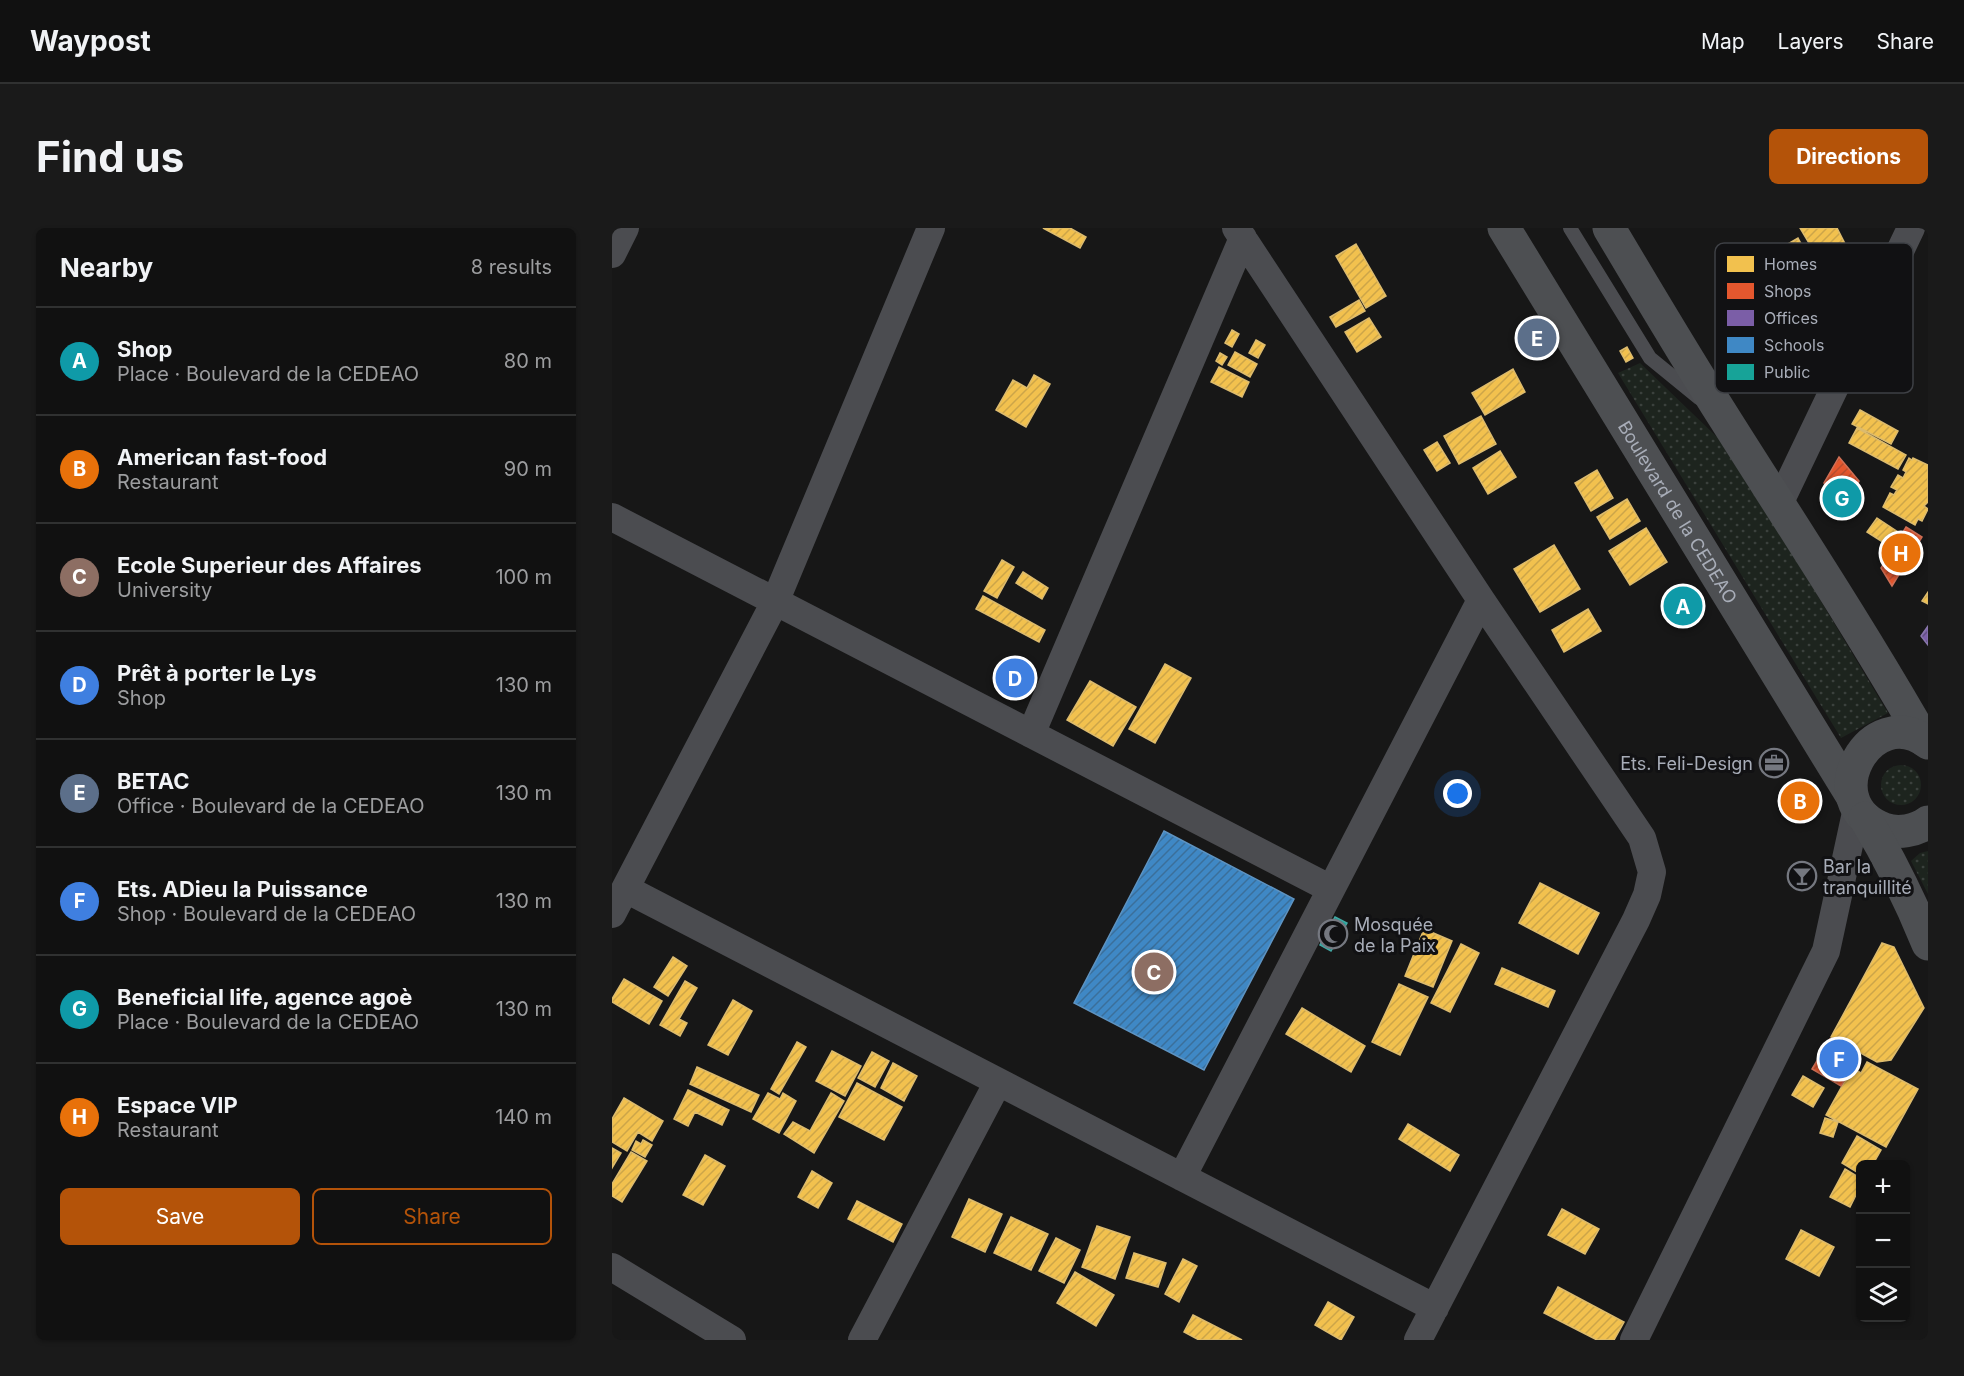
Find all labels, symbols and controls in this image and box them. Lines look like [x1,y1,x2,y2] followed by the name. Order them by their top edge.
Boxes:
[30,24,151,58] text: Waypost
[1701,29,1745,54] text: Map
[1778,29,1844,54] text: Layers
[1877,29,1934,54] text: Share
[1769,129,1928,184] button: Directions
[36,131,184,182] text: Find us
[1715,243,1913,393] legend
[60,252,153,283] text: Nearby
[1764,254,1817,274] text: Homes
[471,255,552,279] text: 8 results
[1764,281,1812,301] text: Shops
[1764,308,1818,328] text: Offices
[1518,316,1556,360] pin: E
[1764,335,1824,355] text: Schools
[117,336,172,362] text: Shop
[72,349,87,373] text: A
[504,349,552,373] text: 80 m
[117,362,419,386] text: Place · Boulevard de la CEDEAO
[1764,362,1810,382] text: Public
[1614,417,1744,607] street label: Boulevard de la CEDEAO
[117,444,327,470] text: American fast-food
[73,457,86,481] text: B
[504,457,552,481] text: 90 m
[117,470,219,494] text: Restaurant
[1822,476,1862,520] pin: G
[1882,530,1920,576] pin: H
[117,552,422,578] text: Ecole Superieur des Affaires
[72,565,87,589] text: C
[495,565,552,589] text: 100 m
[117,578,212,602] text: University
[1664,584,1702,628] pin: A
[996,656,1034,700] pin: D
[117,660,317,686] text: Prêt à porter le Lys
[72,673,87,697] text: D
[496,673,552,697] text: 130 m
[117,686,166,710] text: Shop
[1758,747,1790,779] office icon: Ets. Feli-Design
[1620,753,1753,774] place label: Ets. Feli-Design
[117,768,189,794] text: BETAC
[1780,778,1820,824] pin: B
[1443,779,1472,808] your location
[73,781,86,805] text: E
[496,781,552,805] text: 130 m
[117,794,424,818] text: Office · Boulevard de la CEDEAO
[1823,856,1912,898] place label: Bar la tranquillité
[1786,860,1818,892] bar icon: Bar la tranquillité
[117,876,368,902] text: Ets. ADieu la Puissance
[74,889,85,913] text: F
[496,889,552,913] text: 130 m
[117,902,416,926] text: Shop · Boulevard de la CEDEAO
[1354,914,1436,956] place label: Mosquée de la Paix
[1317,918,1349,950] mosque icon: Mosquée de la Paix
[1134,950,1174,994] pin: C
[117,984,412,1010] text: Beneficial life, agence agoè
[72,997,87,1021] text: G
[496,997,552,1021] text: 130 m
[117,1010,419,1034] text: Place · Boulevard de la CEDEAO
[1820,1036,1858,1082] pin: F
[117,1092,238,1118] text: Espace VIP
[72,1105,87,1129] text: H
[495,1105,552,1129] text: 140 m
[117,1118,219,1142] text: Restaurant
[1856,1160,1910,1322] map controls
[1856,1160,1910,1214] button: +
[60,1188,300,1245] button: Save
[312,1188,552,1245] button: Share
[1856,1214,1910,1268] button: −
[1856,1268,1910,1322] button: layers

